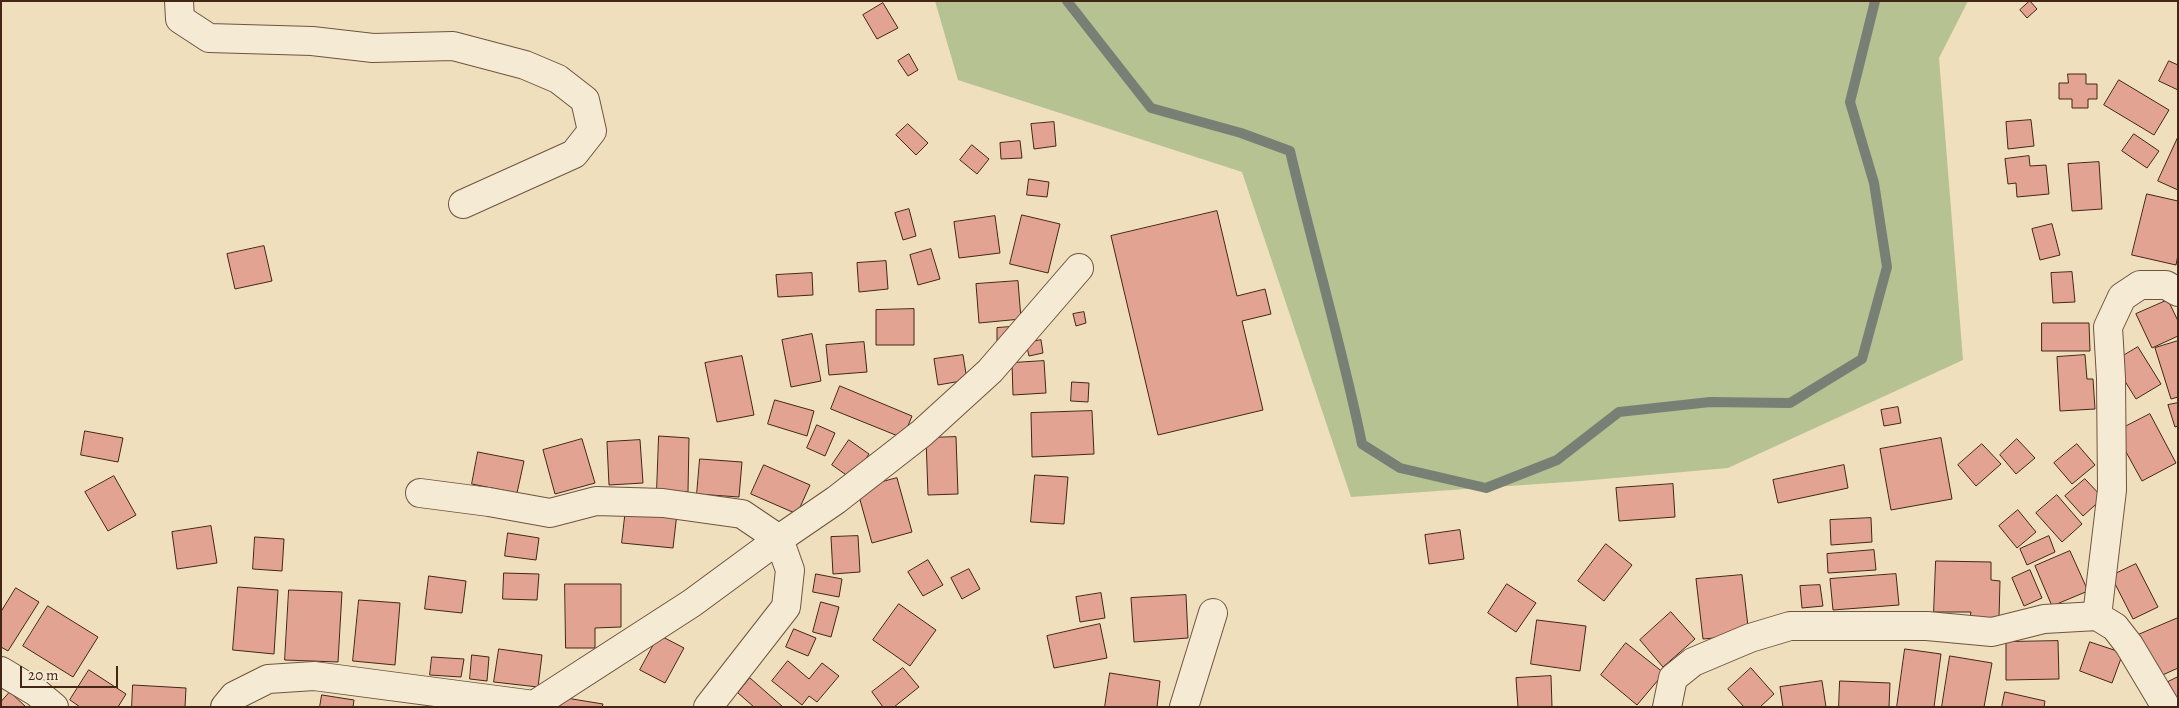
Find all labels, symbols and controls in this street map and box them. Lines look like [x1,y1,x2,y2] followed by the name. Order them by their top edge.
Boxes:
[22,656,120,688] scale bar
[28,665,59,685] text: 20 m

